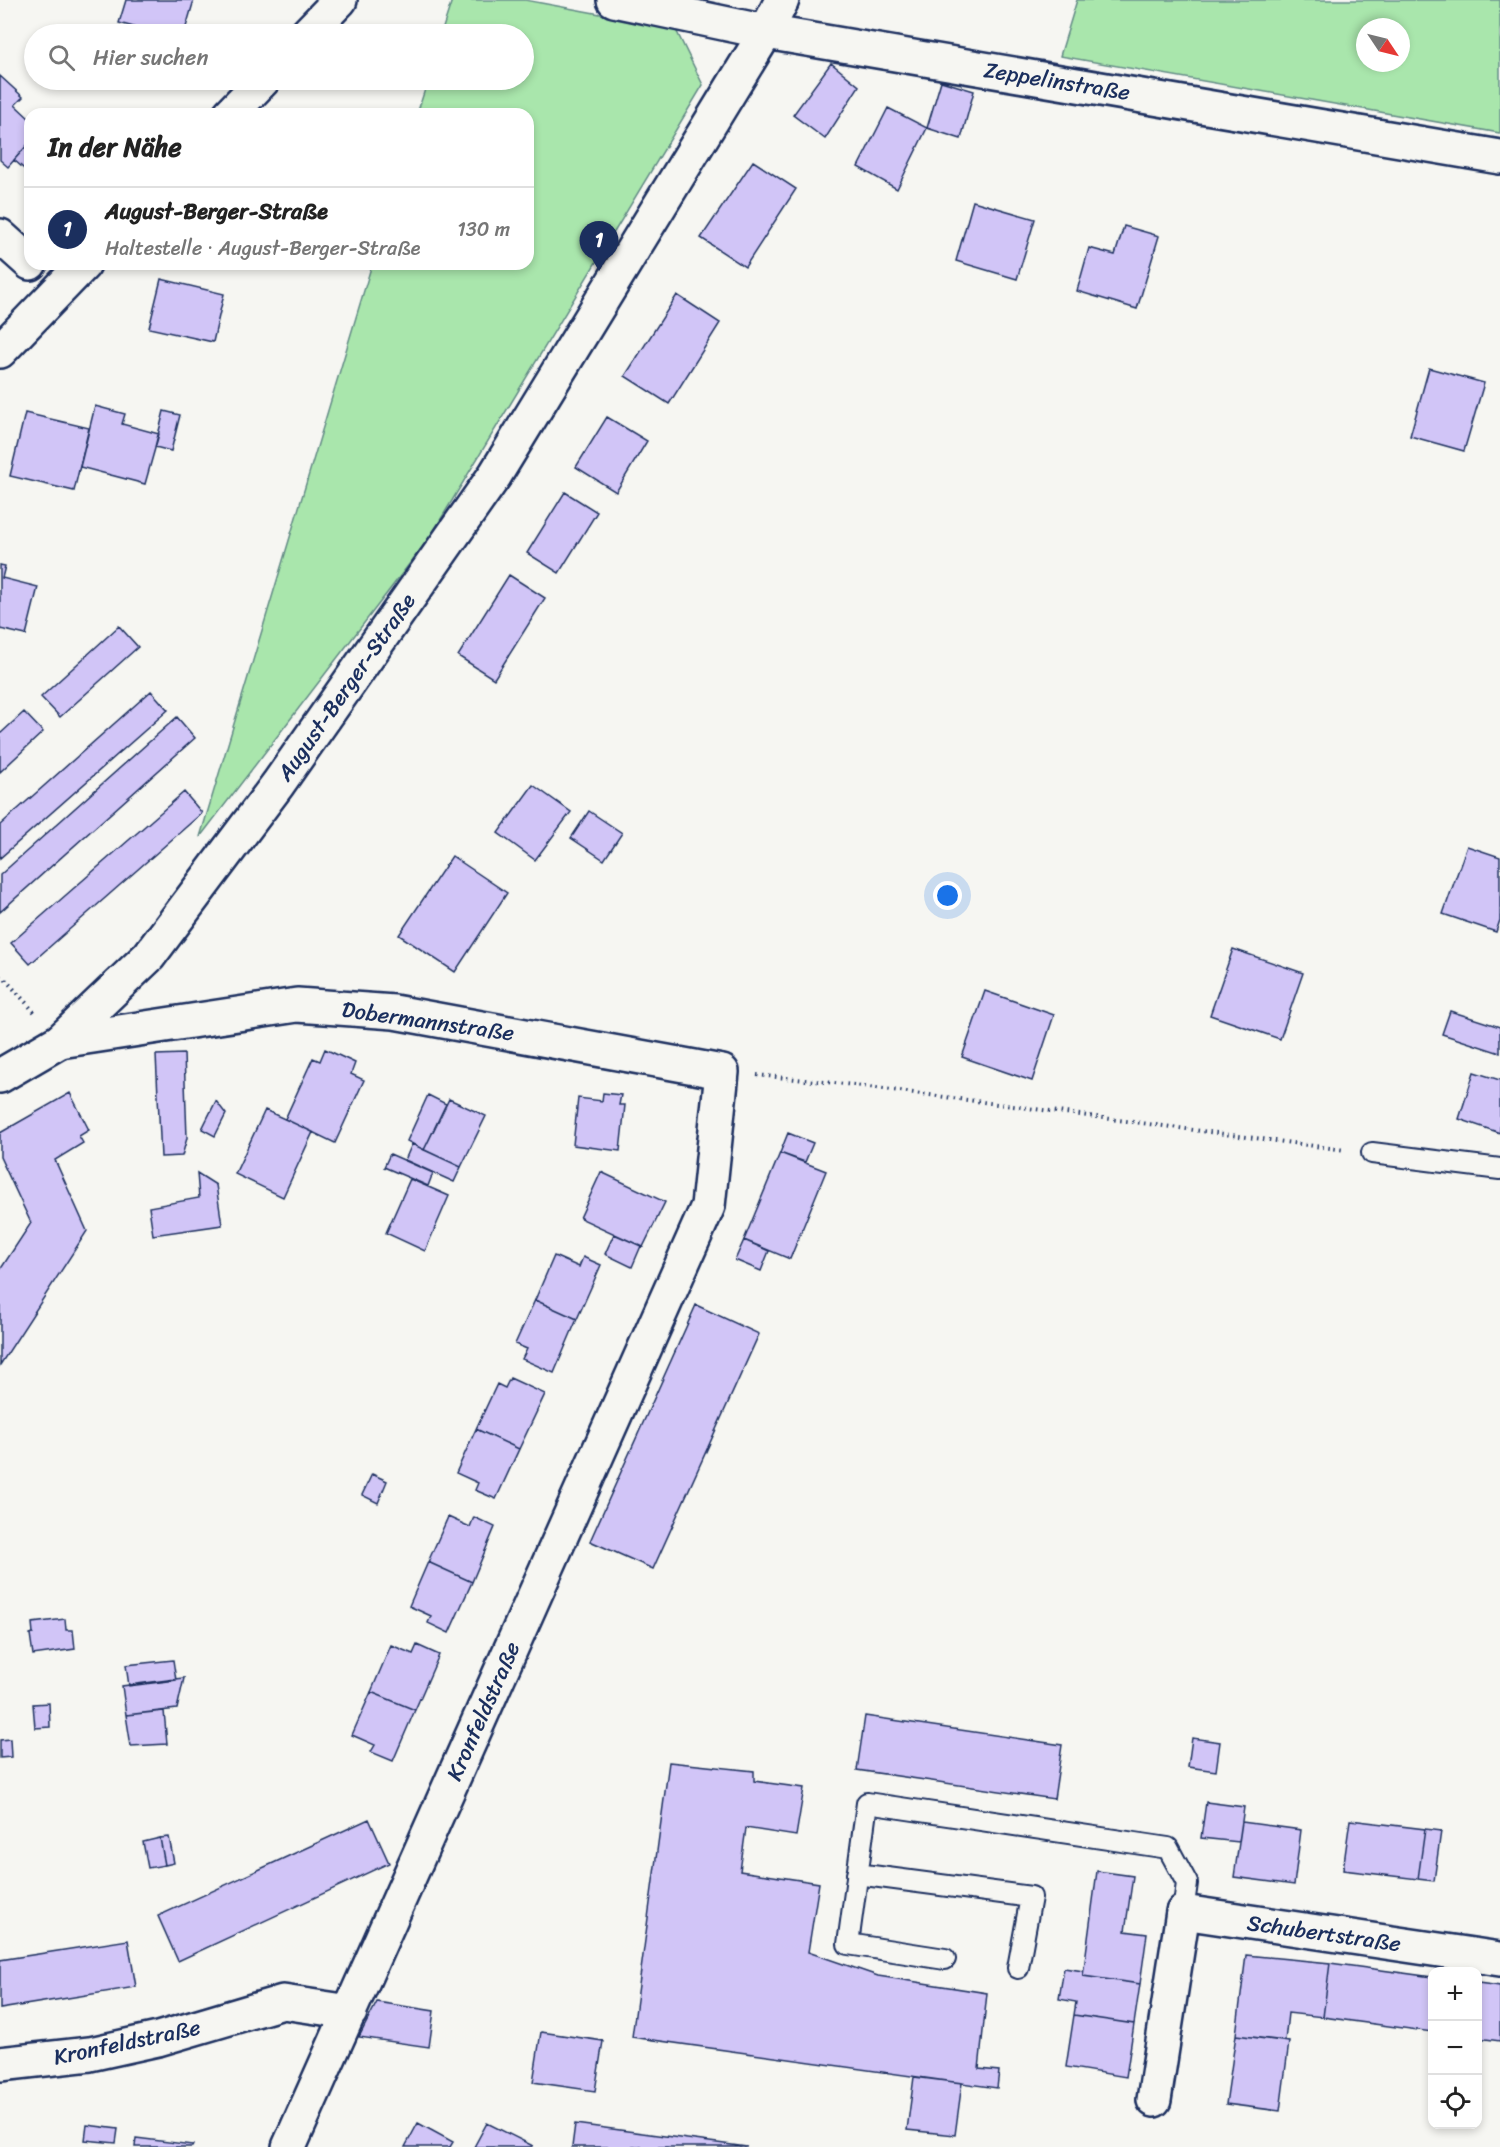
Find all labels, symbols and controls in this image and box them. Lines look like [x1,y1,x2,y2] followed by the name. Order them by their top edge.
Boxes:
[1356,18,1410,72] north arrow
[24,24,534,90] search box
[93,38,208,77] text: Hier suchen
[45,41,78,74] icon: search
[981,50,1133,112] street label: Zeppelinstraße
[48,124,182,170] text: In der Nähe
[105,192,328,231] text: August-Berger-Straße
[63,212,72,247] text: 1
[457,212,510,247] text: 130 m
[580,222,618,271] pin: 1
[105,231,420,266] text: Haltestelle · August-Berger-Straße
[266,584,426,790] street label: August-Berger-Straße
[933,881,962,910] your location
[339,990,517,1052] street label: Dobermannstraße
[435,1635,531,1787] street label: Kronfeldstraße
[1245,1903,1403,1963] street label: Schubertstraße
[1428,1967,1482,2129] map controls
[1428,1967,1482,2021] button: +
[50,2007,204,2077] street label: Kronfeldstraße
[1428,2021,1482,2075] button: −
[1428,2075,1482,2129] button: locate

